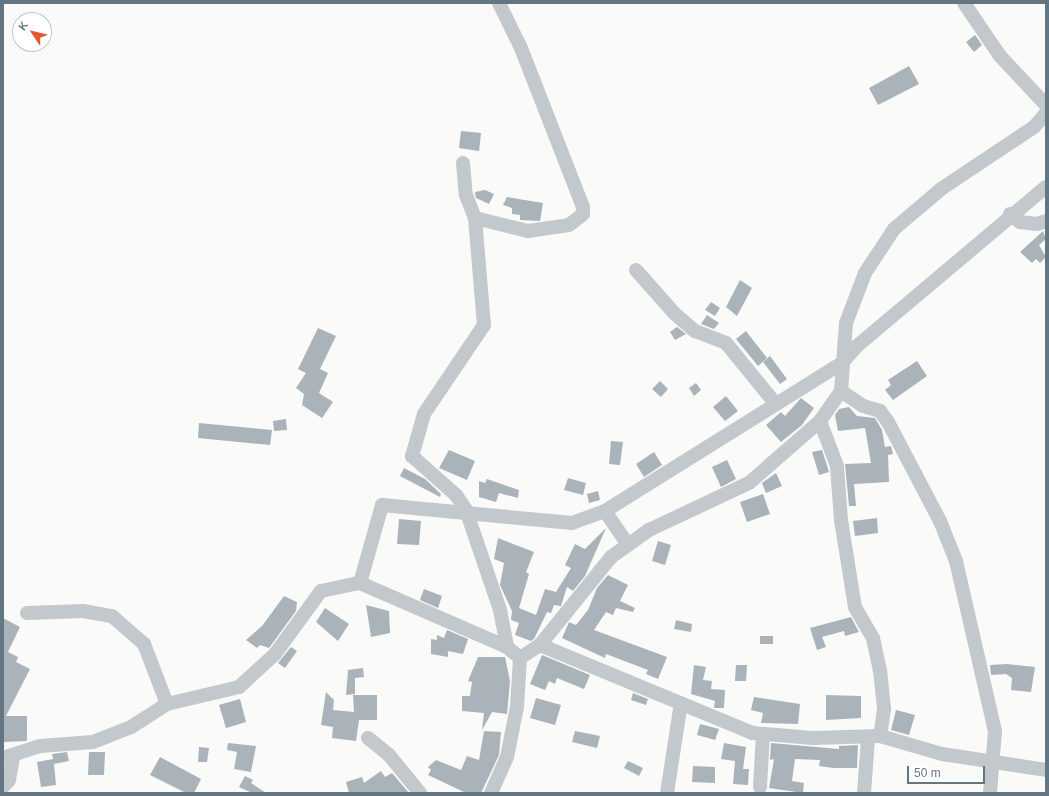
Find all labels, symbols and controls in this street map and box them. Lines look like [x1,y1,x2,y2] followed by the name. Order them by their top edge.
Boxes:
[12,12,52,52] north arrow
[16,19,30,32] text: K
[909,758,987,784] scale bar
[914,766,941,780] text: 50 m

